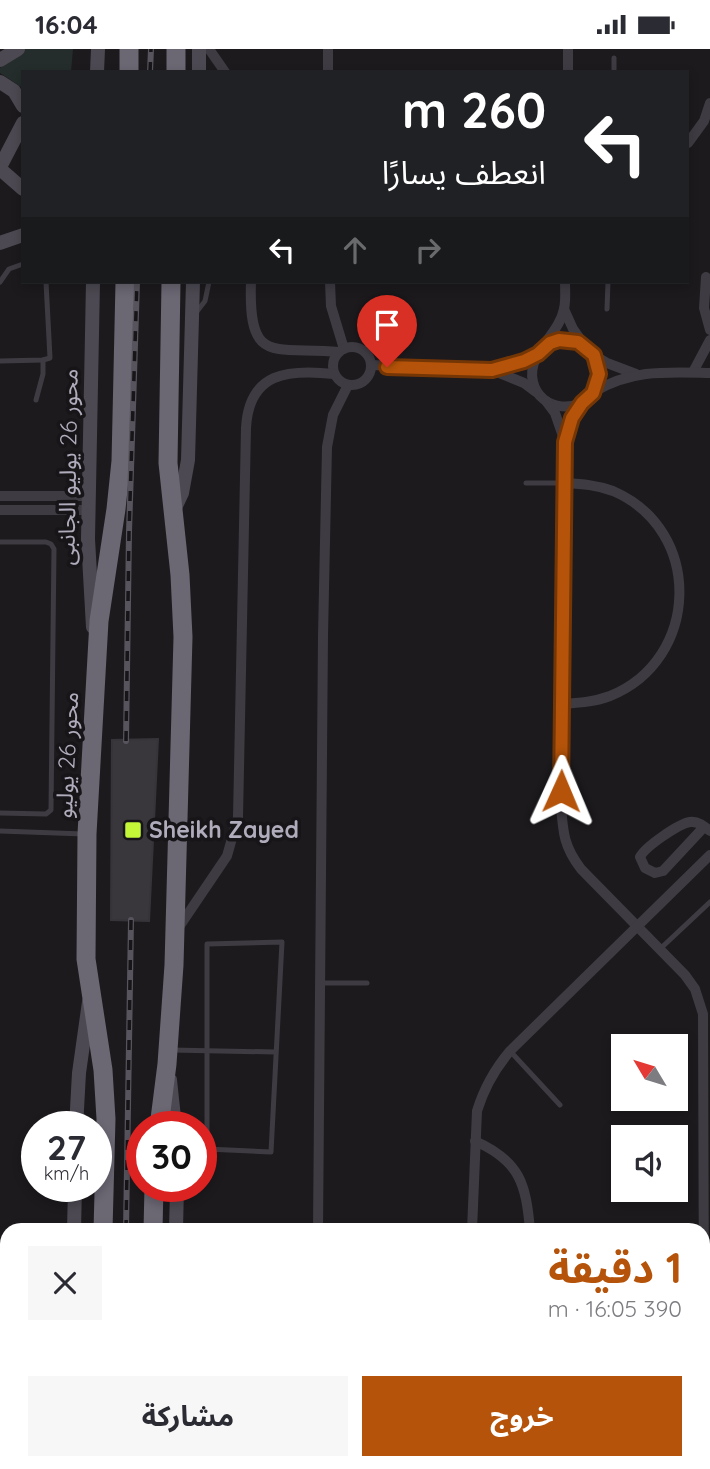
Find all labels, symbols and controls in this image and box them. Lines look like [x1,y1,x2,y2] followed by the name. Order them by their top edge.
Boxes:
[35,8,98,41] text: 16:04
[402,79,546,140] text: 260 m
[570,98,661,189] icon: left
[382,152,546,192] text: انعطف يسارًا
[263,231,301,269] icon: left
[336,231,374,269] icon: ahead
[409,231,447,269] icon: right
[357,295,417,367] pin
[368,306,406,344] icon: arrive
[51,368,84,566] street label: محور 26 يوليو الجانبى
[49,691,84,819] street label: محور 26 يوليو
[524,754,598,828] position arrow
[149,815,299,844] place label: Sheikh Zayed
[123,820,143,840] marker: Sheikh Zayed
[611,1034,688,1111] north arrow
[611,1034,688,1202] map controls
[126,1111,217,1202] speed limit sign: 30
[47,1125,86,1169] text: 27
[611,1125,688,1202] button: sound
[44,1162,89,1185] text: km/h
[548,1241,682,1294] text: 1 دقيقة
[28,1246,102,1320] button: close
[548,1294,682,1323] text: 390 m · 16:05
[28,1376,348,1456] button: مشاركة
[362,1376,682,1456] button: خروج

